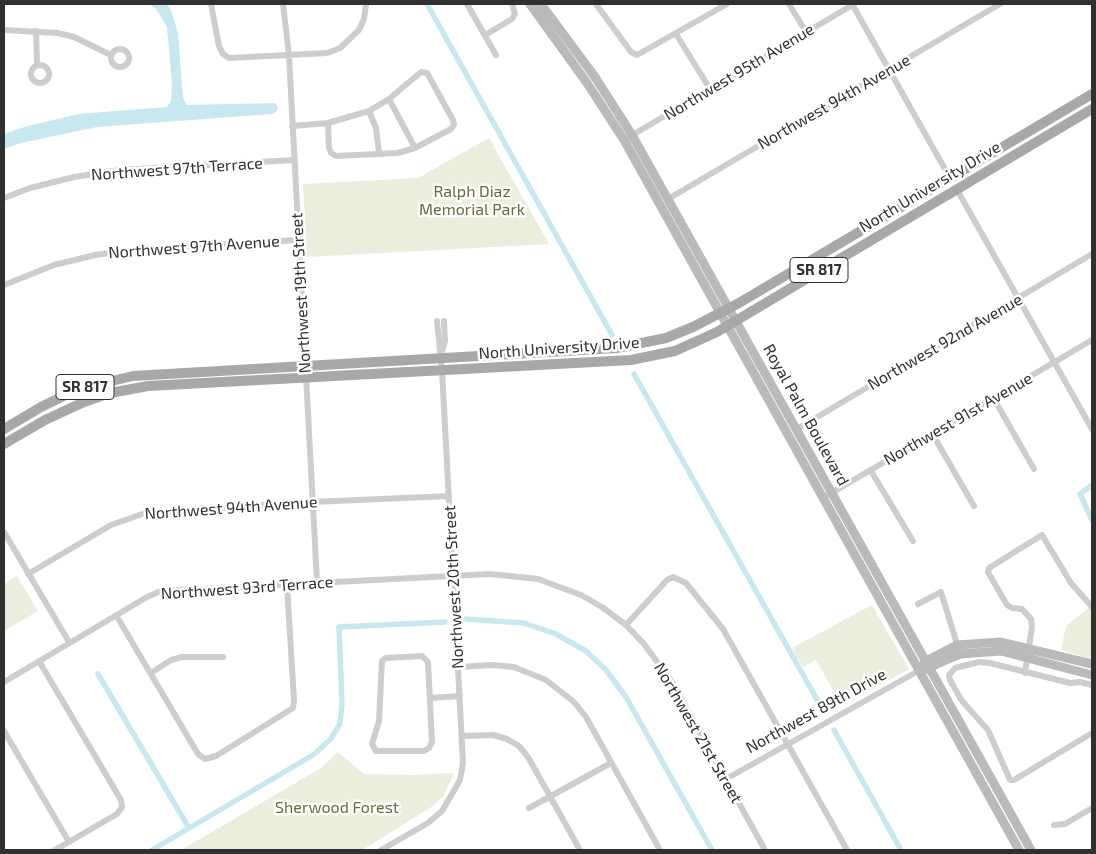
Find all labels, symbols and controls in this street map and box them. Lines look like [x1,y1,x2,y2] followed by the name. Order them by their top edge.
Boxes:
[660,19,818,125] street label: Northwest 95th Avenue
[754,50,914,154] street label: Northwest 94th Avenue
[856,137,1004,237] street label: North University Drive
[91,153,263,185] street label: Northwest 97th Terrace
[419,182,525,220] park label: Ralph Diaz Memorial Park
[287,212,315,374] street label: Northwest 19th Street
[108,231,280,263] street label: Northwest 97th Avenue
[790,258,848,282] road number: SR 817
[864,290,1026,394] street label: Northwest 92nd Avenue
[478,333,640,363] street label: North University Drive
[759,341,853,489] street label: Royal Palm Boulevard
[880,369,1036,469] street label: Northwest 91st Avenue
[56,374,114,400] road number: SR 817
[144,492,318,524] street label: Northwest 94th Avenue
[440,505,468,669] street label: Northwest 20th Street
[160,572,334,604] street label: Northwest 93rd Terrace
[650,659,746,807] street label: Northwest 21st Street
[742,664,890,758] street label: Northwest 89th Drive
[275,798,399,818] park label: Sherwood Forest

